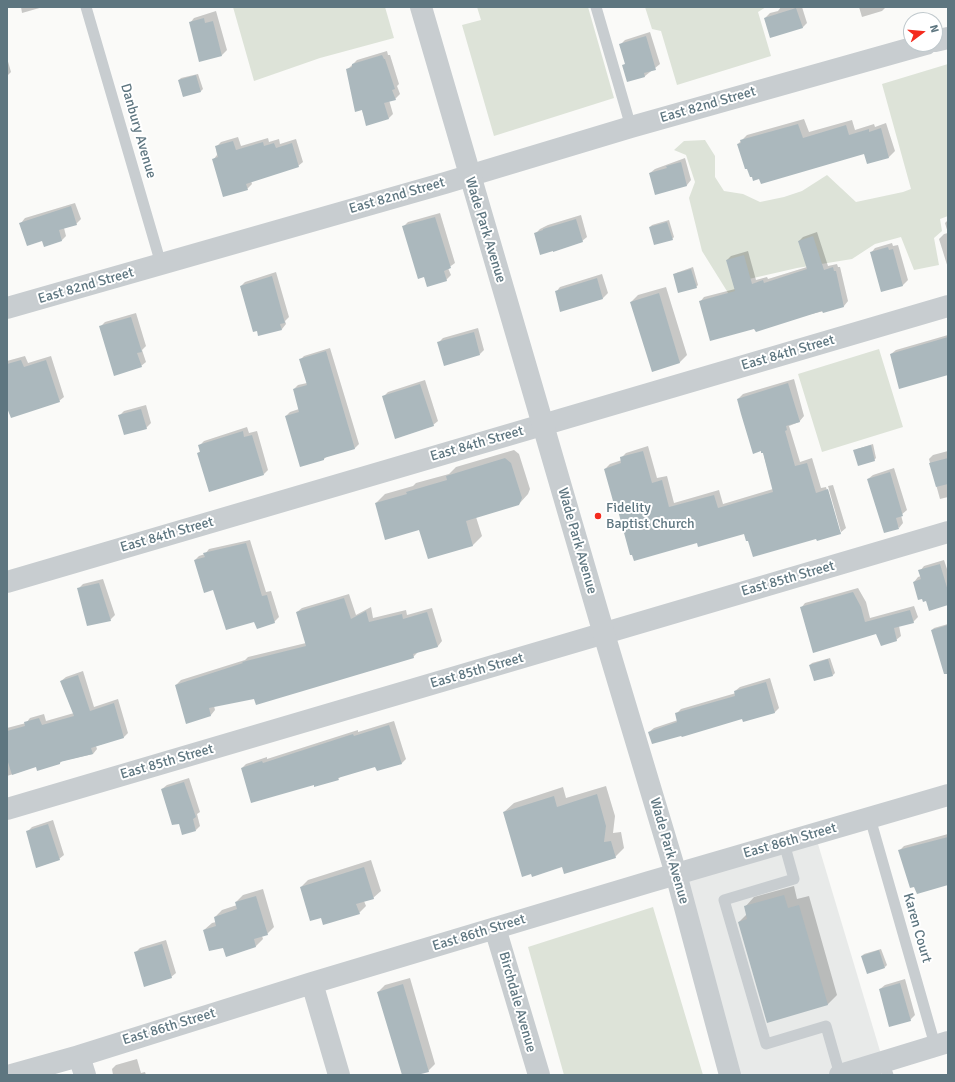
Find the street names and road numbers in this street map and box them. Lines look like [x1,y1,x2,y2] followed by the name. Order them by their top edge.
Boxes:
[116,82,160,180] street label: Danbury Avenue
[658,83,758,127] street label: East 82nd Street
[347,174,447,218] street label: East 82nd Street
[461,175,509,285] street label: Wade Park Avenue
[36,264,136,308] street label: East 82nd Street
[739,332,837,374] street label: East 84th Street
[428,423,526,465] street label: East 84th Street
[554,486,600,596] street label: Wade Park Avenue
[118,514,216,556] street label: East 84th Street
[739,558,837,600] street label: East 85th Street
[428,650,526,692] street label: East 85th Street
[118,741,216,783] street label: East 85th Street
[646,796,692,906] street label: Wade Park Avenue
[741,820,839,862] street label: East 86th Street
[899,891,935,965] street label: Karen Court
[431,911,527,955] street label: East 86th Street
[495,950,539,1054] street label: Birchdale Avenue
[121,1005,217,1049] street label: East 86th Street

